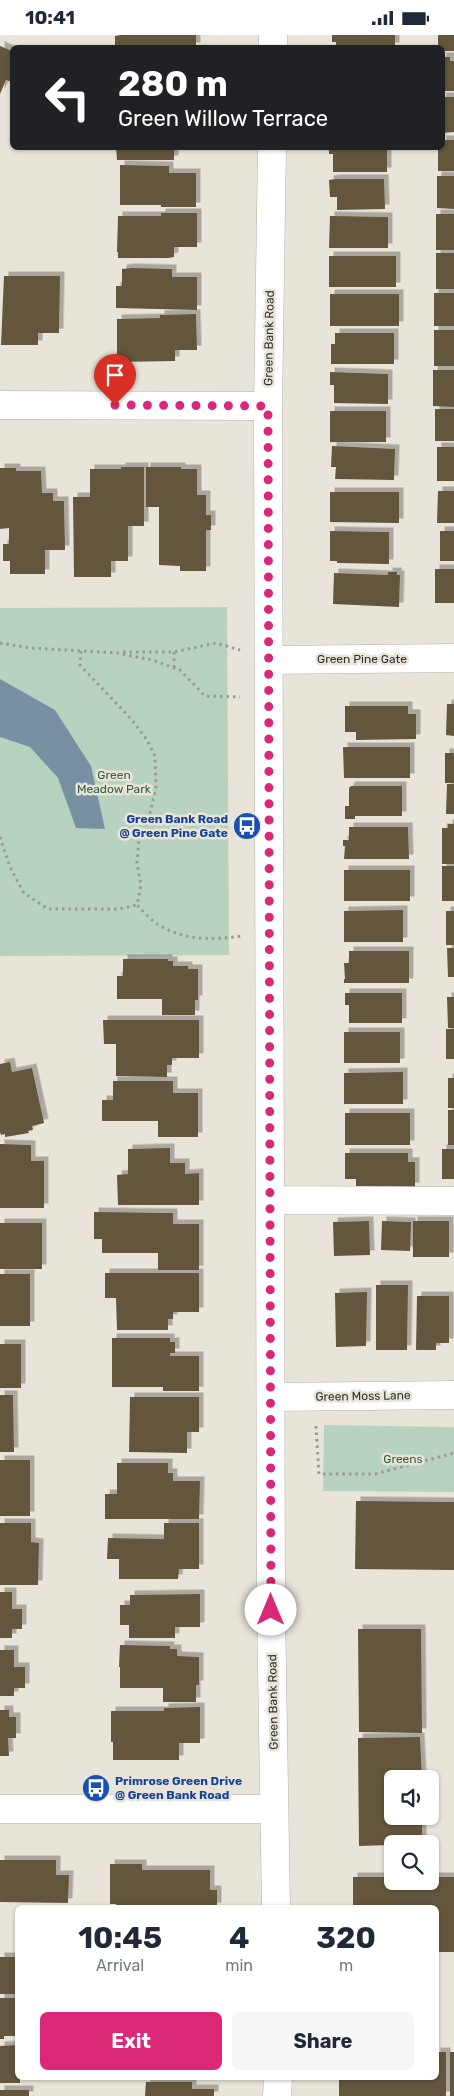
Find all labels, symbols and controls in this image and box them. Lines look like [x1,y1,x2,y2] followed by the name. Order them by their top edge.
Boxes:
[25,6,75,29] text: 10:41
[118,63,228,105] text: 280 m
[35,65,100,130] icon: left
[118,105,328,132] text: Green Willow Terrace
[261,290,277,386] street label: Green Bank Road
[94,354,136,405] pin
[101,361,129,389] icon: arrive
[317,652,407,666] street label: Green Pine Gate
[77,768,152,796] park label: Green Meadow Park
[232,811,262,841] bus stop icon: Green Bank Road @ Green Pine Gate
[119,812,228,840] place label: Green Bank Road @ Green Pine Gate
[315,1388,411,1404] street label: Green Moss Lane
[383,1452,423,1466] park label: Greens
[244,1583,296,1635] position arrow
[265,1654,281,1750] street label: Green Bank Road
[384,1770,439,1890] map controls
[384,1770,439,1825] button: sound
[81,1773,111,1803] bus stop icon: Primrose Green Drive @ Green Bank Road
[115,1774,242,1802] place label: Primrose Green Drive @ Green Bank Road
[384,1835,439,1890] button: search
[78,1920,162,1956] text: 10:45
[229,1920,249,1956] text: 4
[316,1920,376,1956] text: 320
[96,1956,144,1975] text: Arrival
[225,1956,253,1975] text: min
[339,1956,353,1975] text: m
[40,2012,222,2070] button: Exit
[232,2012,414,2070] button: Share

